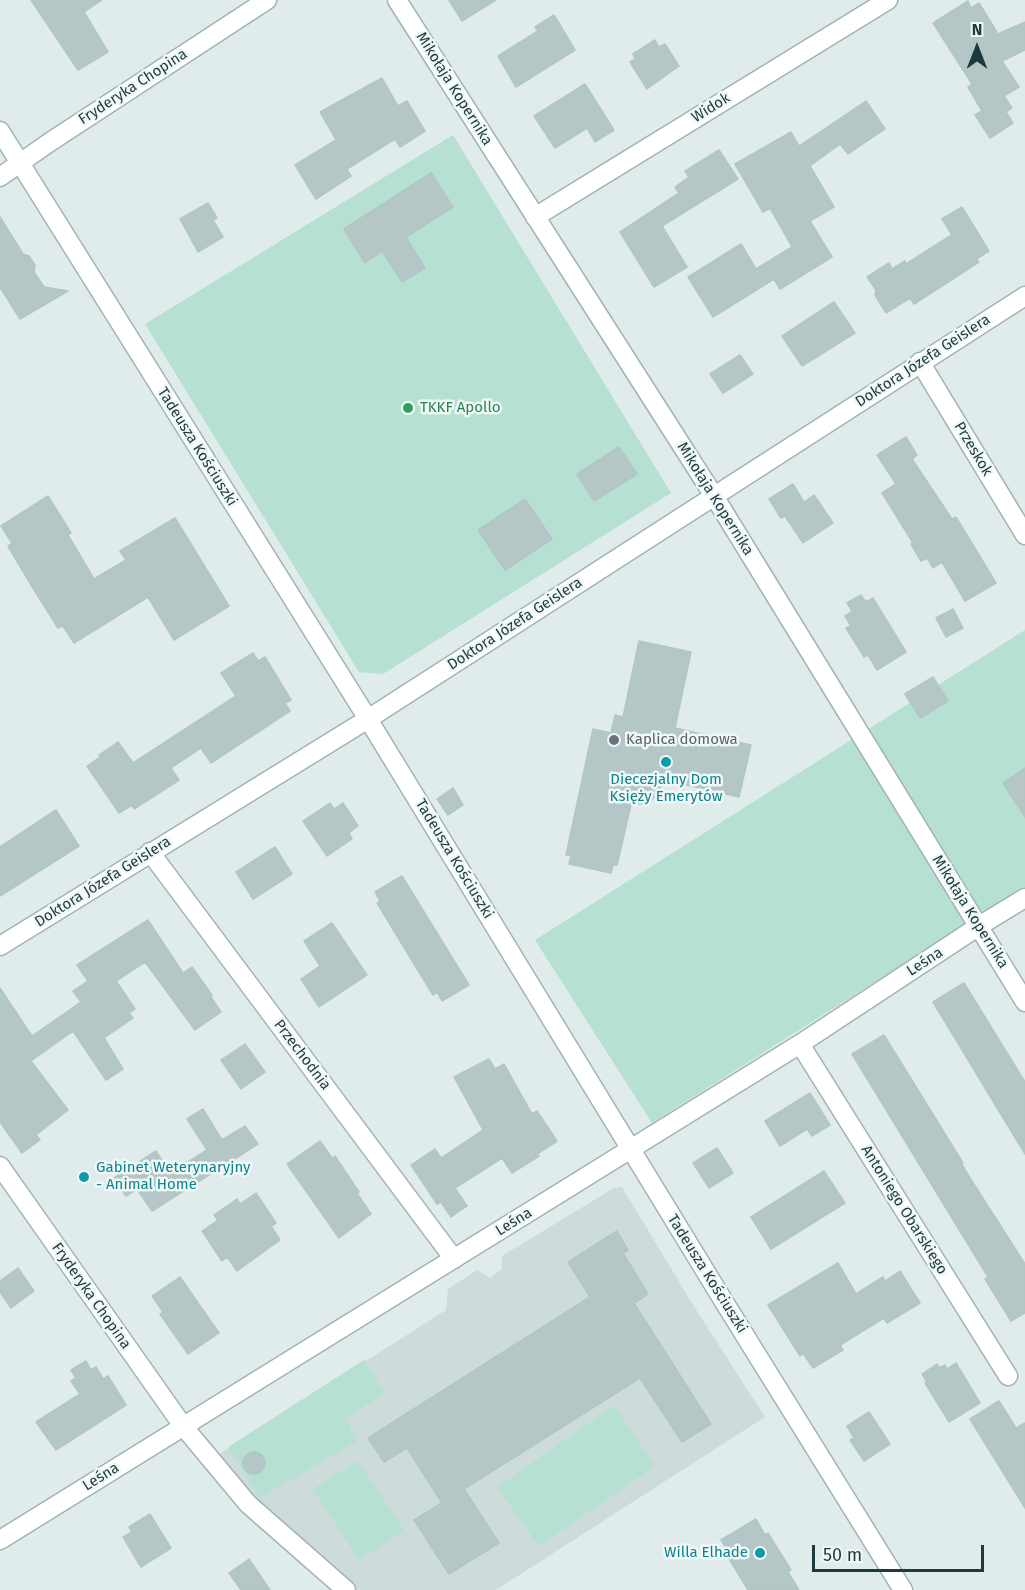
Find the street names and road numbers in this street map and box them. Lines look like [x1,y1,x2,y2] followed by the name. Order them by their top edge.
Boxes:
[412,29,496,149] street label: Mikołaja Kopernika
[75,45,191,129] street label: Fryderyka Chopina
[688,89,734,127] street label: Widok
[852,311,994,411] street label: Doktora Józefa Geislera
[153,384,241,510] street label: Tadeusza Kościuszki
[950,419,996,479] street label: Przeskok
[673,439,757,559] street label: Mikołaja Kopernika
[444,574,586,674] street label: Doktora Józefa Geislera
[411,796,497,922] street label: Tadeusza Kościuszki
[32,833,174,931] street label: Doktora Józefa Geislera
[928,852,1012,972] street label: Mikołaja Kopernika
[904,944,946,980] street label: Leśna
[270,1016,334,1094] street label: Przechodnia
[857,1142,951,1278] street label: Antoniego Obarskiego
[493,1204,535,1240] street label: Leśna
[663,1211,751,1337] street label: Tadeusza Kościuszki
[48,1239,134,1353] street label: Fryderyka Chopina
[80,1459,122,1495] street label: Leśna

